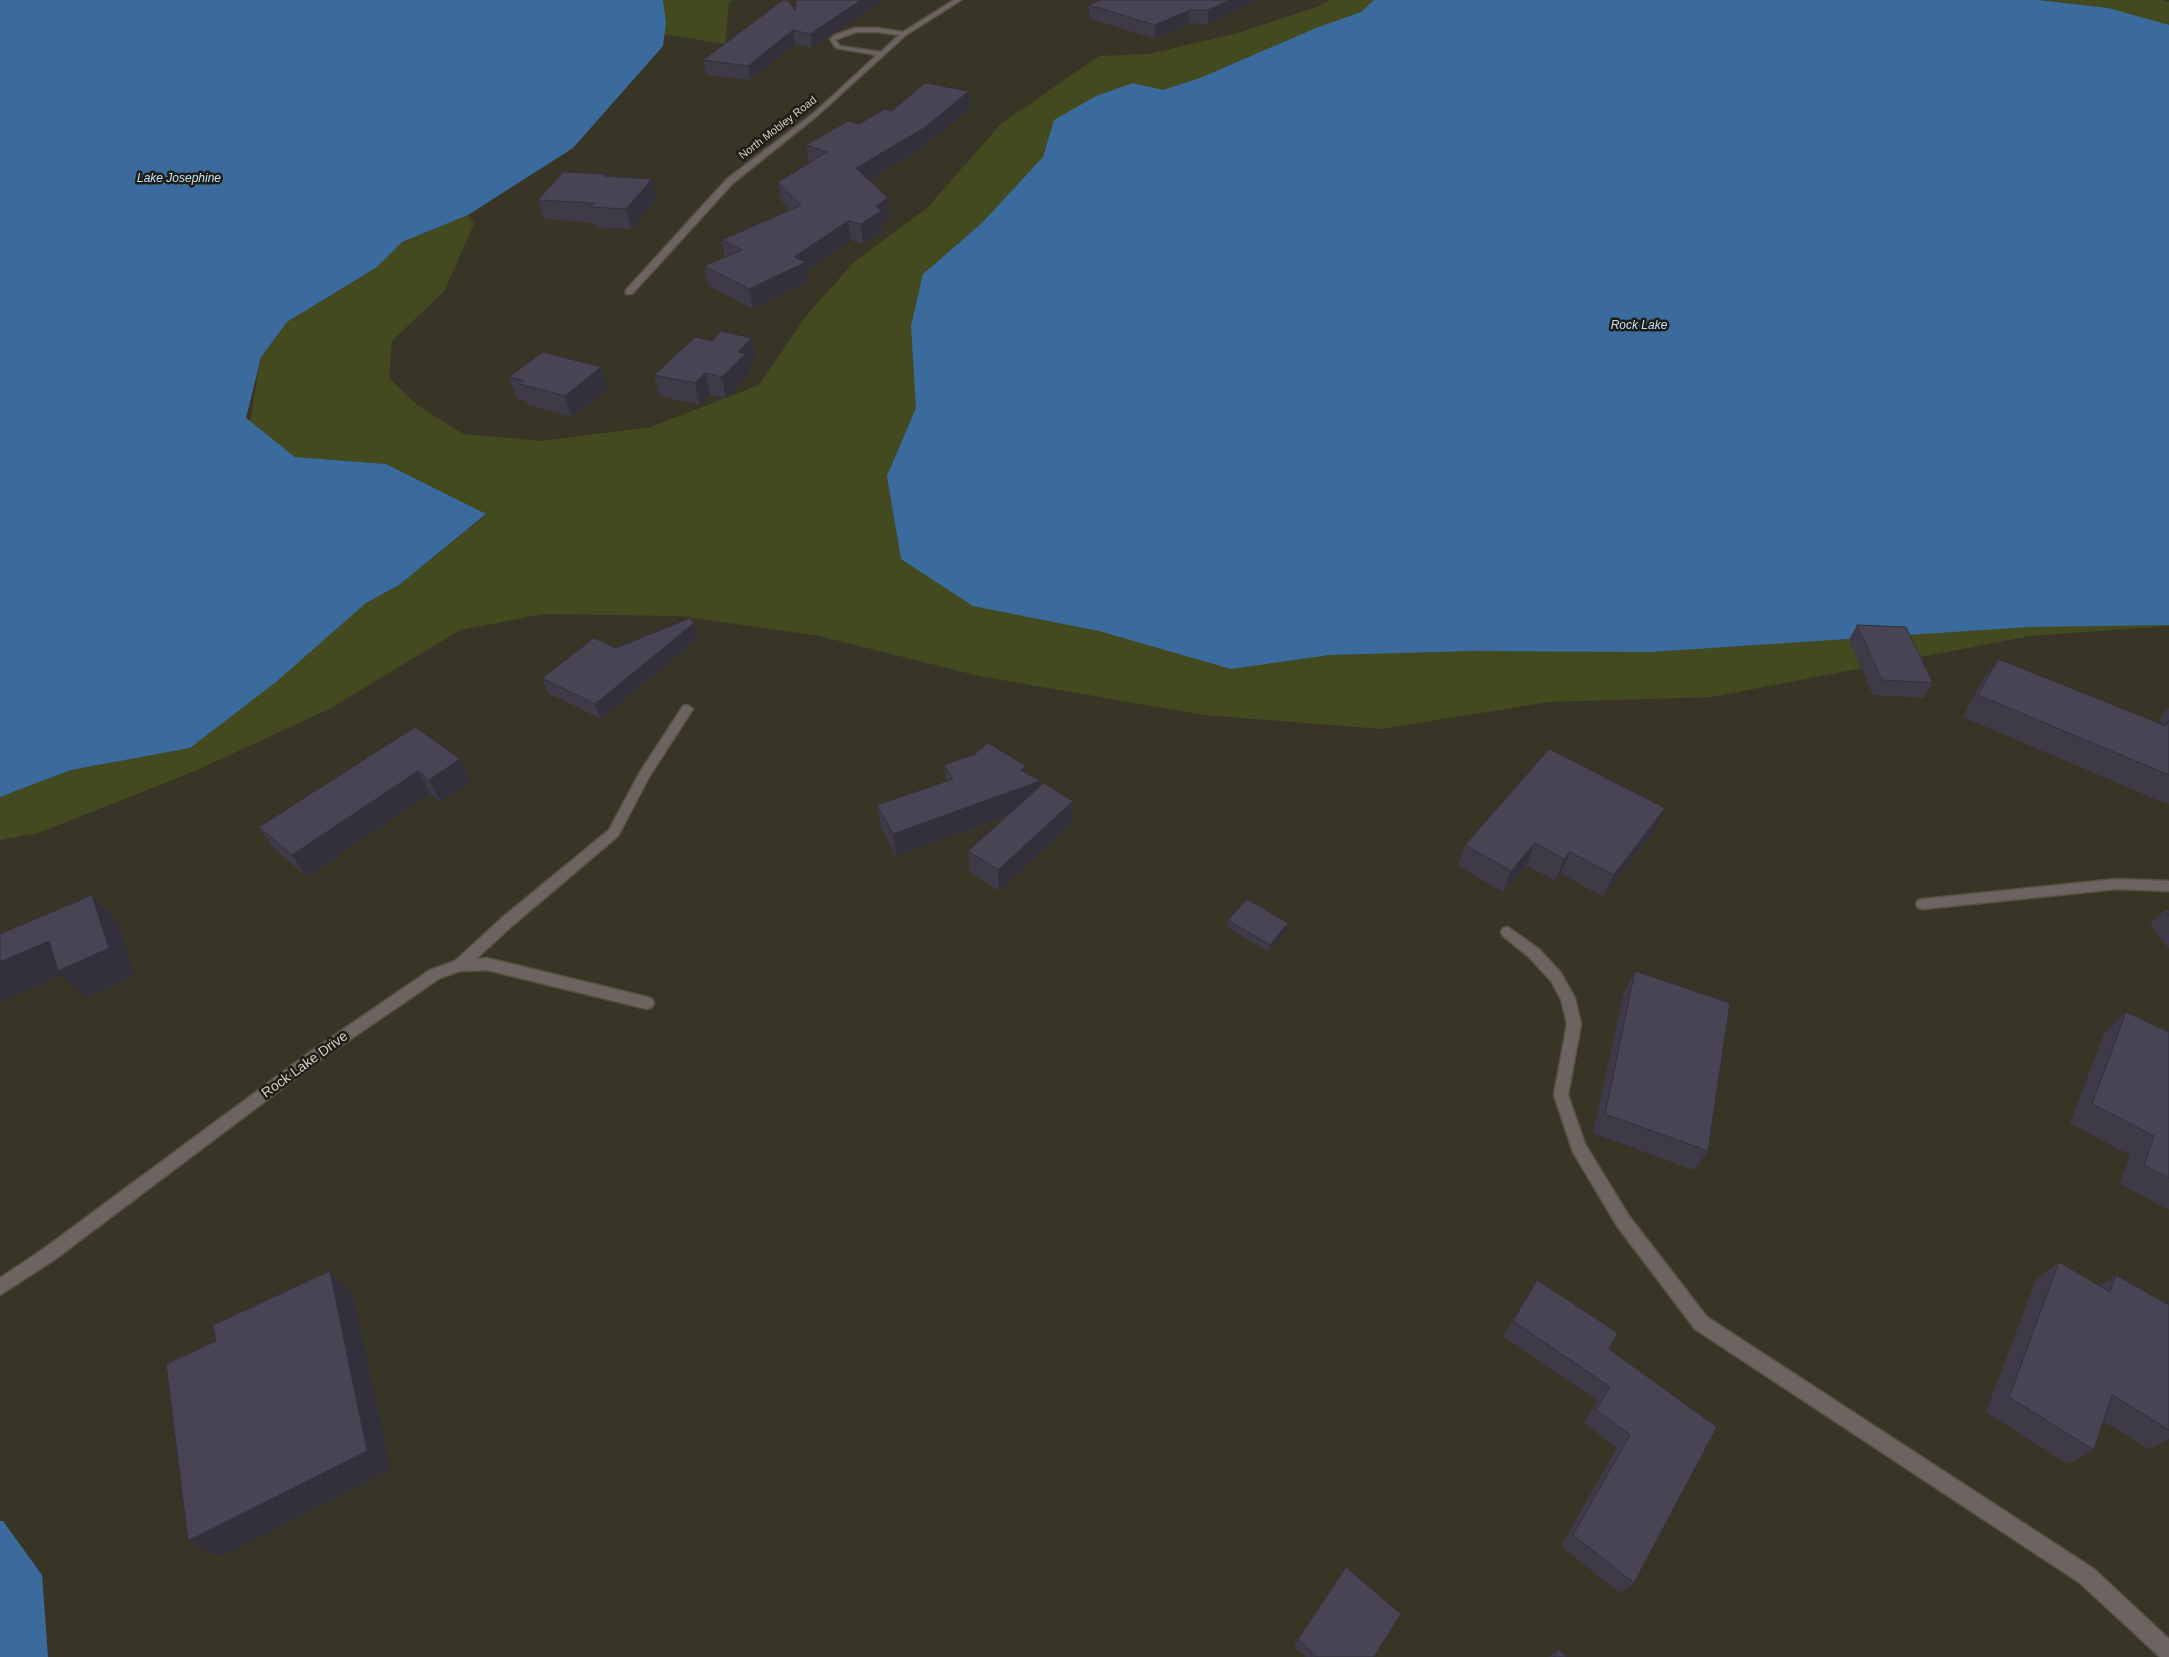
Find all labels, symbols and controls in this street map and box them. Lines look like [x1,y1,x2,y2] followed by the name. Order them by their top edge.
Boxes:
[737,94,819,162] street label: North Mobley Road
[137,172,221,186] water label: Lake Josephine
[1611,319,1667,333] water label: Rock Lake
[259,1028,351,1102] street label: Rock Lake Drive

